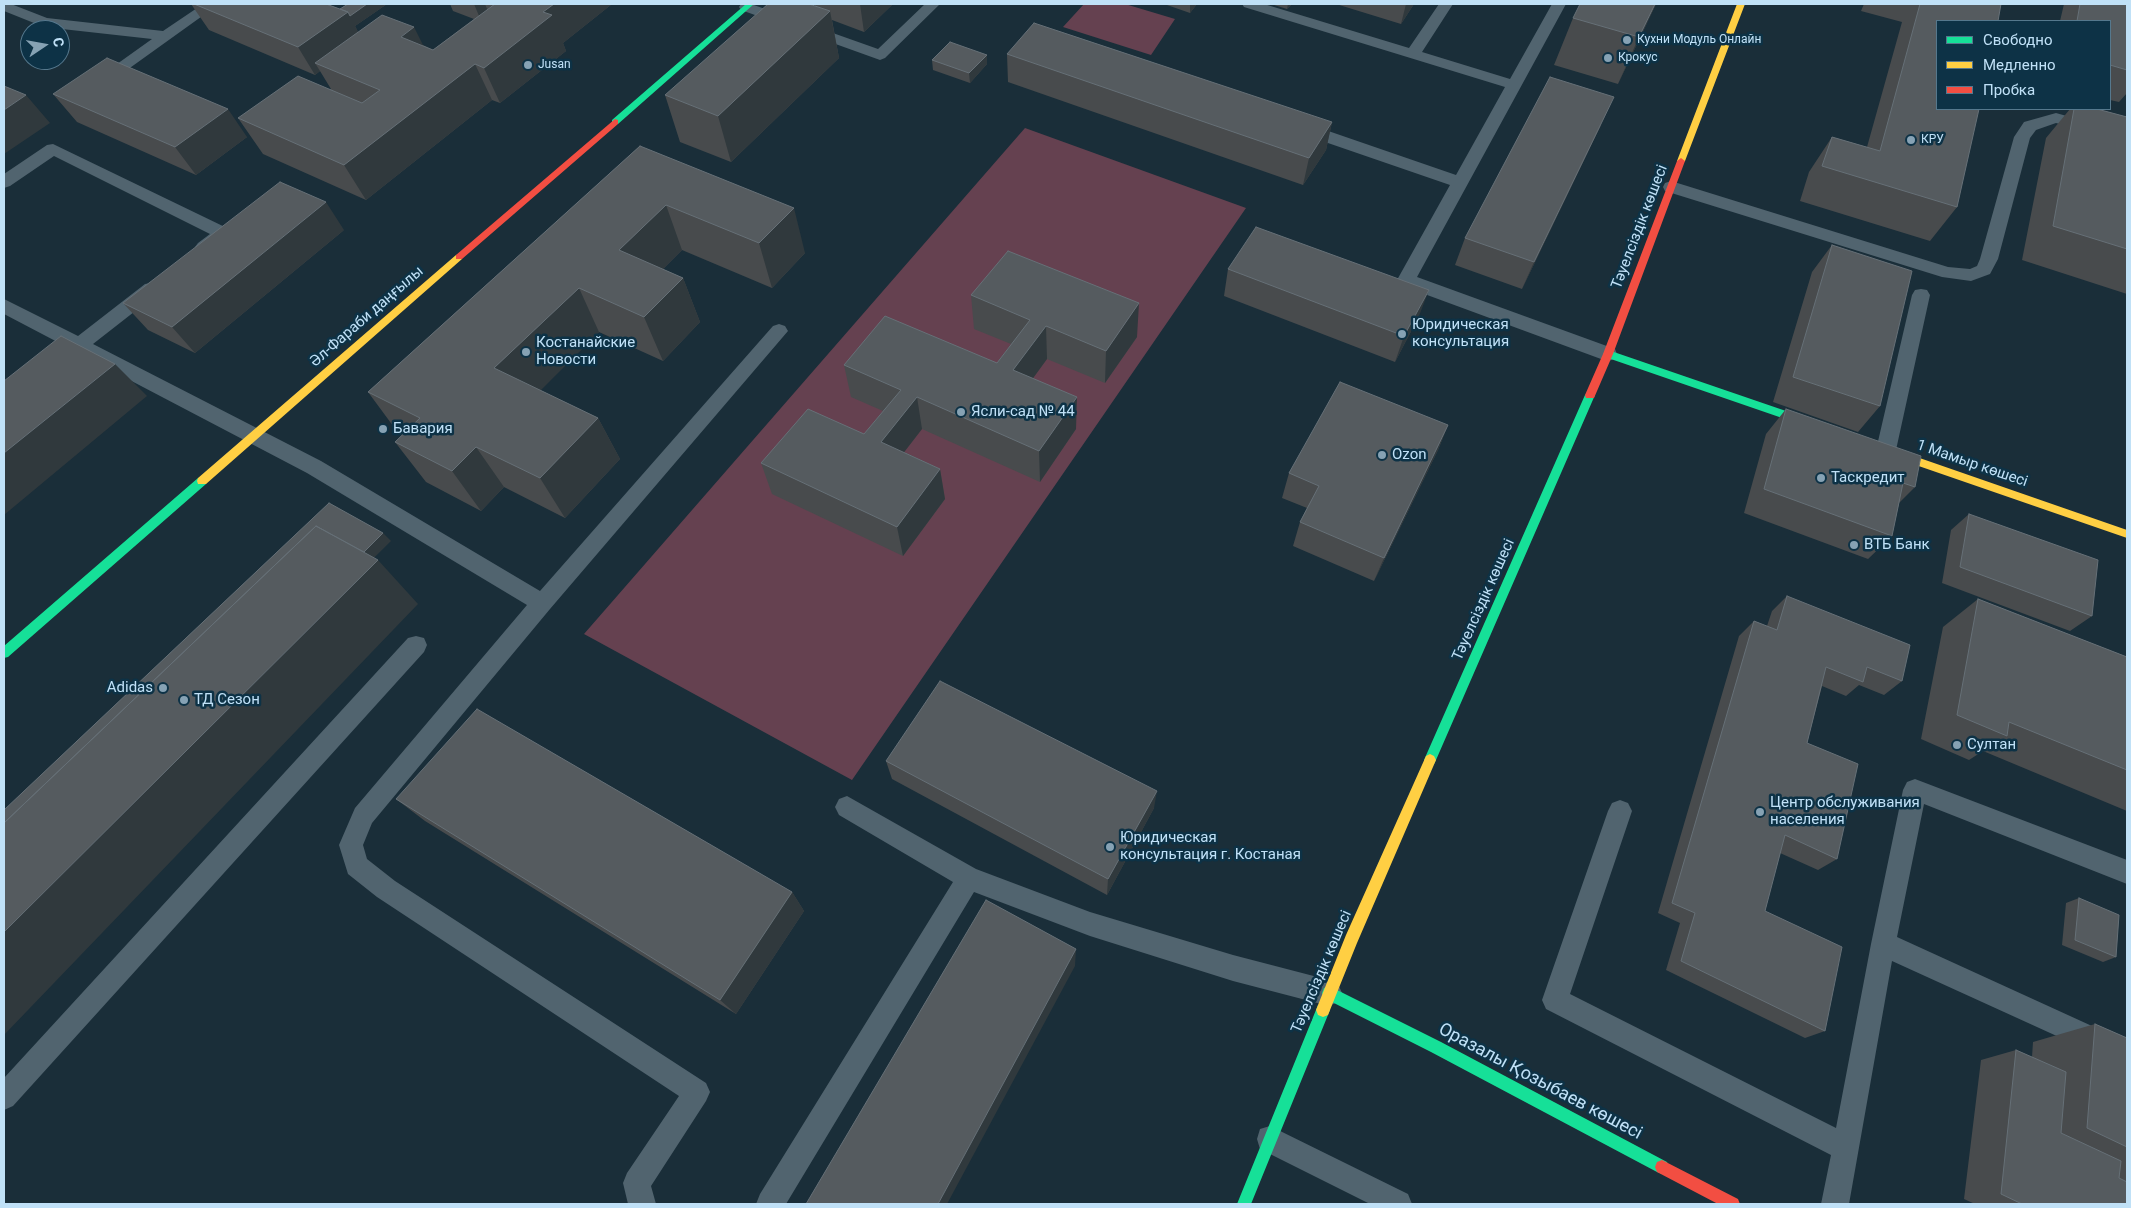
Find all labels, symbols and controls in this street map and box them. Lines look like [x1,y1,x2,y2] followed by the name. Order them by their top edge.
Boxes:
[20,20,70,70] north arrow
[1936,20,2111,110] legend
[1983,31,2052,49] text: Свободно
[1637,33,1761,47] place label: Кухни Модуль Онлайн
[1621,34,1633,46] marker: Кухни Модуль Онлайн
[50,36,67,48] text: С
[1618,51,1658,65] place label: Крокус
[1602,52,1614,64] marker: Крокус
[1983,56,2056,74] text: Медленно
[538,58,571,72] place label: Jusan
[522,59,534,71] marker: Jusan
[1983,81,2035,99] text: Пробка
[1921,133,1944,147] place label: КРУ
[1905,134,1917,146] marker: КРУ
[1608,162,1672,292] street label: Тәуелсіздік көшесі
[307,263,427,371] street label: Әл-Фараби даңғылы
[1412,316,1509,351] place label: Юридическая консультация
[1396,328,1408,340] marker: Юридическая консультация
[536,334,635,369] place label: Костанайские Новости
[520,346,532,358] marker: Костанайские Новости
[971,403,1075,421] place label: Ясли-сад № 44
[955,406,967,418] marker: Ясли-сад № 44
[393,420,453,438] place label: Бавария
[377,423,389,435] marker: Бавария
[1914,437,2030,491] street label: 1 Мамыр көшесі
[1392,446,1426,464] place label: Ozon
[1376,449,1388,461] marker: Ozon
[1831,469,1905,487] place label: Таскредит
[1815,472,1827,484] marker: Таскредит
[1449,536,1519,664] street label: Тәуелсіздік көшесі
[1864,536,1930,554] place label: ВТБ Банк
[1848,539,1860,551] marker: ВТБ Банк
[107,679,153,697] place label: Adidas
[157,682,169,694] marker: Adidas
[194,691,260,709] place label: ТД Сезон
[178,694,190,706] marker: ТД Сезон
[1967,736,2016,754] place label: Султан
[1951,739,1963,751] marker: Султан
[1770,794,1920,829] place label: Центр обслуживания населения
[1754,806,1766,818] marker: Центр обслуживания населения
[1120,829,1301,864] place label: Юридическая консультация г. Костаная
[1104,841,1116,853] marker: Юридическая консультация г. Костаная
[1288,908,1356,1036] street label: Тәуелсіздік көшесі
[1434,1019,1646,1145] street label: Оразалы Қозыбаев көшесі

